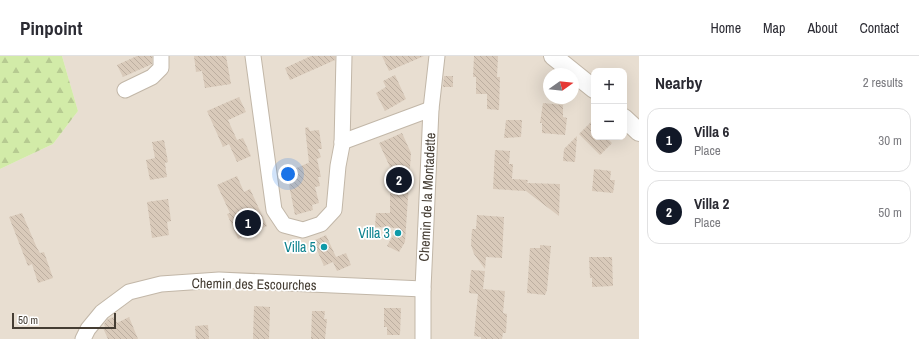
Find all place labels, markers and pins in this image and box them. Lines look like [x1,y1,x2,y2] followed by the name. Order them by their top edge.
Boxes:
[386,165,412,195] pin: 2
[235,208,261,238] pin: 1
[358,224,390,242] place label: Villa 3
[393,228,403,238] marker: Villa 3
[284,238,316,256] place label: Villa 5
[319,242,329,252] marker: Villa 5

